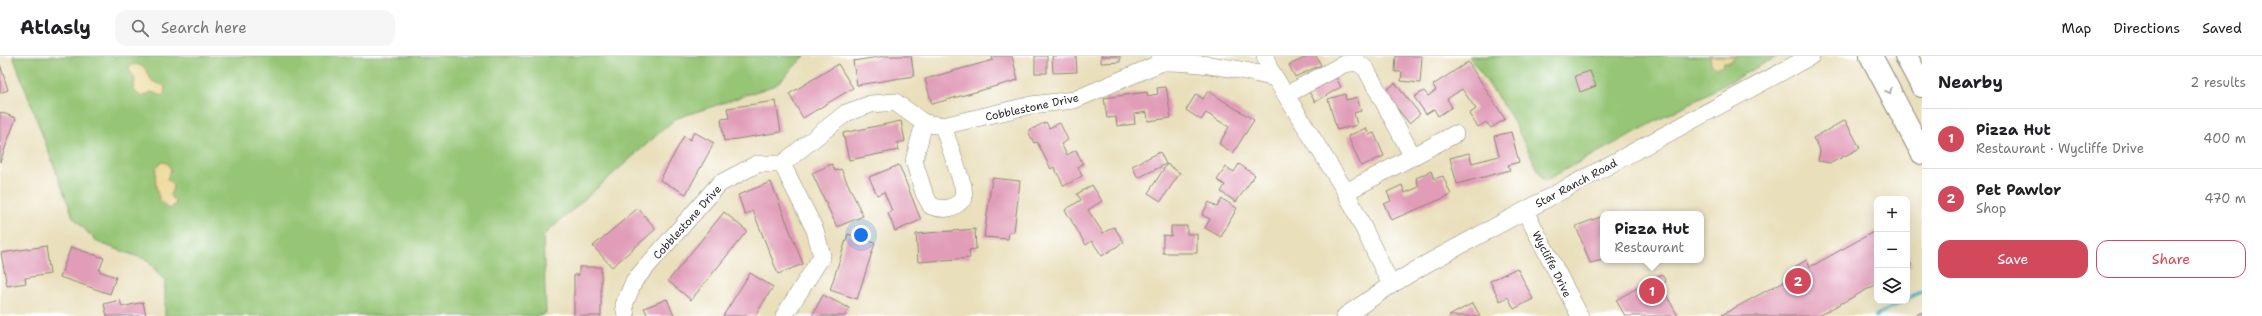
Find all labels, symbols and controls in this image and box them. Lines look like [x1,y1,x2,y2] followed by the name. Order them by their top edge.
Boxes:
[115,10,395,46] search box
[20,15,91,40] text: Atlasly
[129,17,151,39] icon: search
[161,18,247,38] text: Search here
[2062,19,2092,37] text: Map
[2114,19,2180,37] text: Directions
[2202,19,2242,37] text: Saved
[1938,71,2003,93] text: Nearby
[2190,74,2246,91] text: 2 results
[1884,87,1892,94] one-way arrow
[984,90,1080,125] street label: Cobblestone Drive
[1976,120,2051,140] text: Pizza Hut
[1948,130,1954,147] text: 1
[2203,130,2246,147] text: 400 m
[1976,140,2144,157] text: Restaurant · Wycliffe Drive
[1533,156,1620,211] street label: Star Ranch Road
[1976,180,2061,200] text: Pet Pawlor
[650,182,725,263] street label: Cobblestone Drive
[1946,190,1956,207] text: 2
[2204,190,2246,207] text: 470 m
[1874,196,1910,304] map controls
[1874,196,1910,232] button: +
[1976,200,2006,217] text: Shop
[1600,211,1704,263] popup
[1615,219,1689,239] text: Pizza Hut
[851,225,871,245] your location
[1528,228,1575,300] street label: Wycliffe Drive
[1874,232,1910,268] button: −
[1615,239,1684,256] text: Restaurant
[1938,240,2088,278] button: Save
[2096,240,2246,278] button: Share
[1785,266,1811,296] pin: 2
[1874,268,1910,304] button: layers
[1639,276,1665,306] pin: 1

